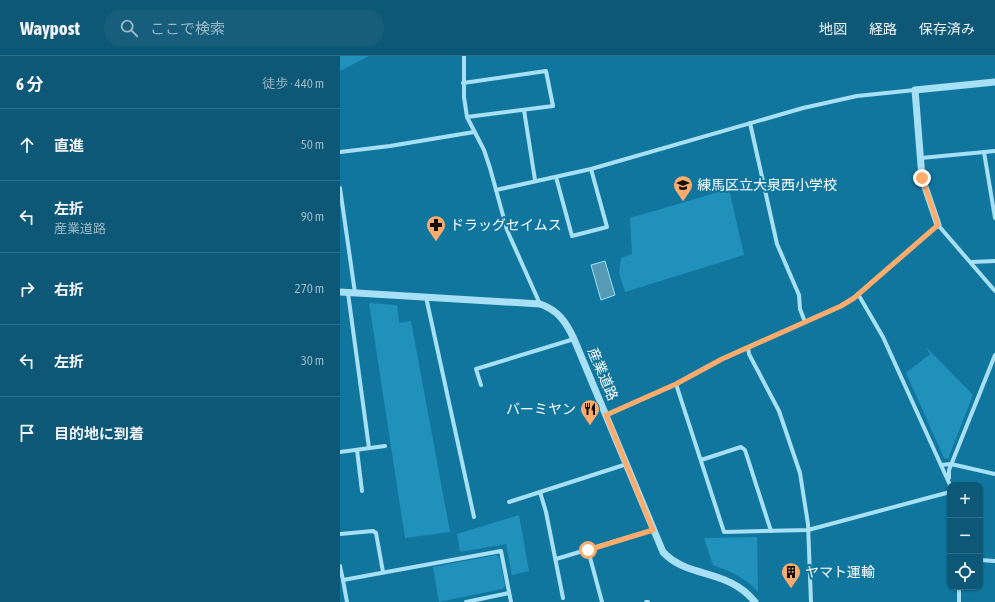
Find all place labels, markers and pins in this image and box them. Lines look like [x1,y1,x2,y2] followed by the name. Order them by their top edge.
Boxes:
[672,174,694,202] school or university icon: 練馬区立大泉西小学校
[697,177,837,193] place label: 練馬区立大泉西小学校
[425,214,447,242] pharmacy icon: ドラッグセイムス
[450,217,562,233] place label: ドラッグセイムス
[579,398,601,426] restaurant icon: バーミヤン
[506,401,576,417] place label: バーミヤン
[780,561,802,589] building icon: ヤマト運輸
[805,564,875,580] place label: ヤマト運輸

